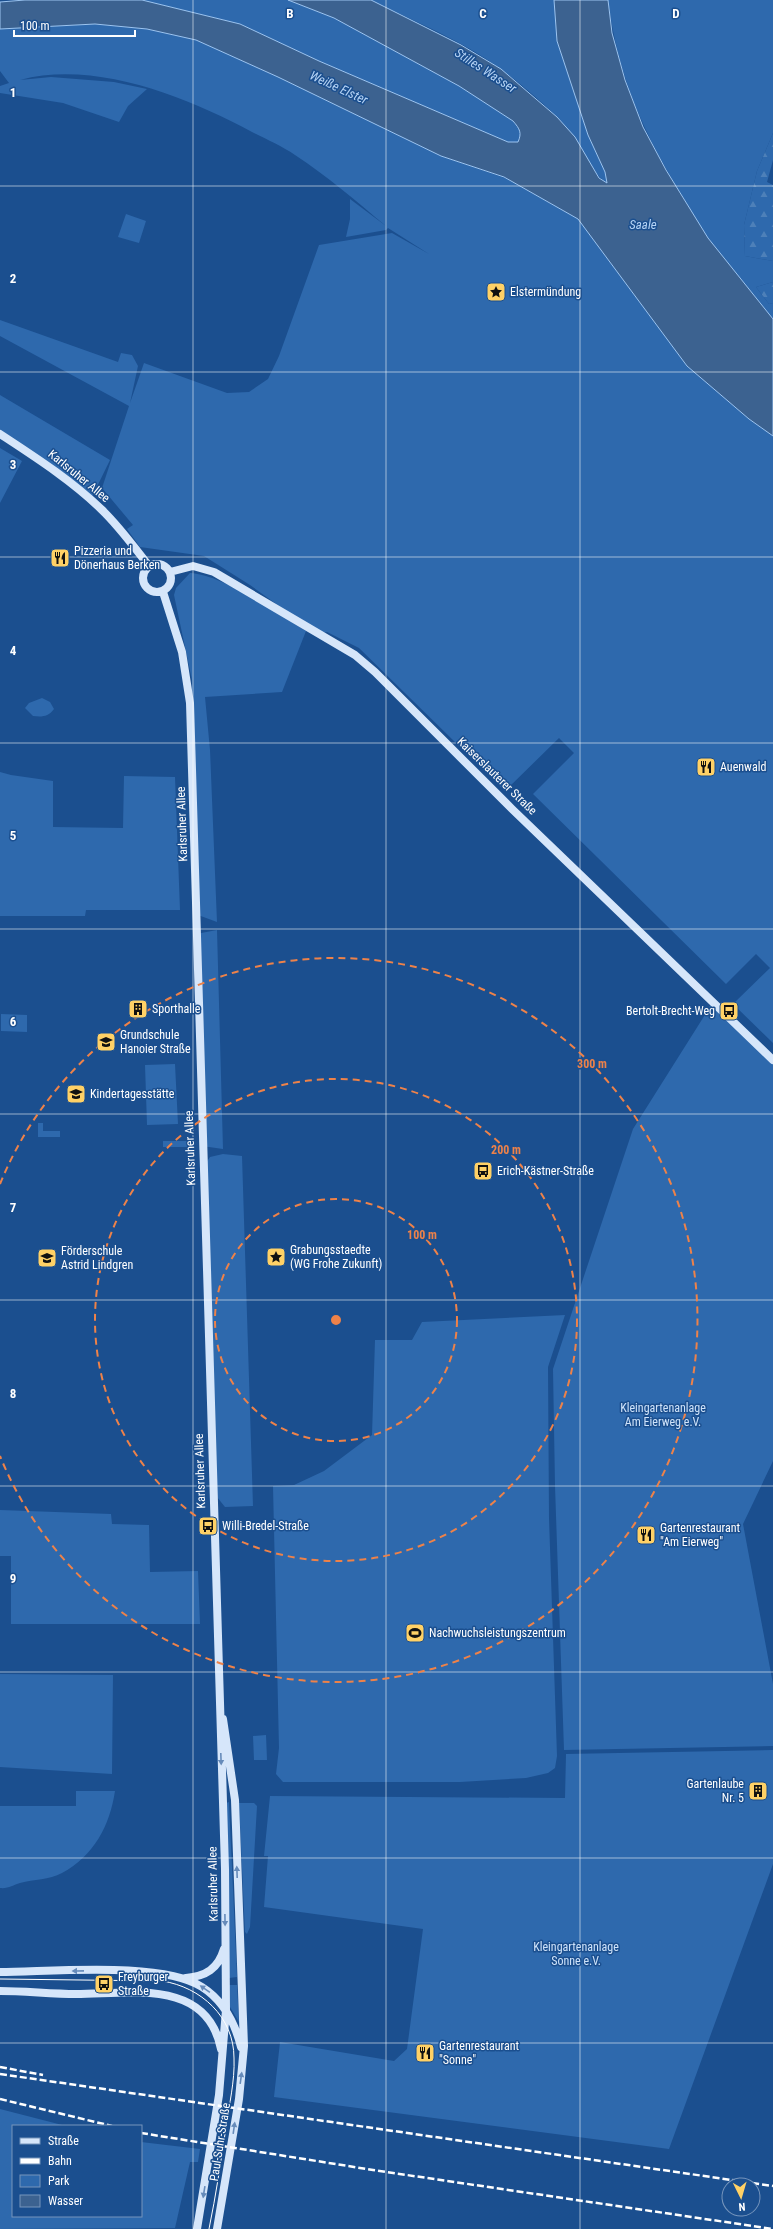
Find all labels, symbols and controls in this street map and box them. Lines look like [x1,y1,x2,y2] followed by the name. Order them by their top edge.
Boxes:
[286,6,294,21] text: B
[479,6,487,21] text: C
[672,6,680,21] text: D
[14,12,135,38] scale bar
[20,19,50,33] text: 100 m
[452,45,520,96] water label: Stilles Wasser
[307,68,371,108] water label: Weiße Elster
[10,85,16,100] text: 1
[629,217,657,232] water label: Saale
[10,271,17,286] text: 2
[485,281,507,303] place icon: Elstermündung
[510,285,581,299] place label: Elstermündung
[45,447,113,505] street label: Karlsruher Allee
[10,457,16,472] text: 3
[74,544,160,572] place label: Pizzeria und Dönerhaus Berken
[49,547,71,569] restaurant icon: Pizzeria und Dönerhaus Berken
[10,643,17,658] text: 4
[454,734,540,818] street label: Kaiserslauterer Straße
[695,756,717,778] restaurant icon: Auenwald
[720,760,766,774] place label: Auenwald
[174,786,190,862] street label: Karlsruher Allee
[10,828,17,843] text: 5
[127,998,149,1020] building icon: Sporthalle
[718,1000,740,1022] bus stop icon: Bertolt-Brecht-Weg
[152,1002,201,1016] place label: Sporthalle
[626,1004,715,1018] place label: Bertolt-Brecht-Weg
[10,1014,17,1029] text: 6
[120,1028,191,1056] place label: Grundschule Hanoier Straße
[95,1031,117,1053] school or university icon: Grundschule Hanoier Straße
[577,1057,607,1071] text: 300 m
[65,1083,87,1105] school or university icon: Kindertagesstätte
[90,1087,175,1101] place label: Kindertagesstätte
[182,1110,198,1186] street label: Karlsruher Allee
[491,1143,521,1157] text: 200 m
[472,1160,494,1182] bus stop icon: Erich-Kästner-Straße
[497,1164,594,1178] place label: Erich-Kästner-Straße
[10,1200,17,1215] text: 7
[407,1228,437,1242] text: 100 m
[290,1243,382,1271] place label: Grabungsstaedte (WG Frohe Zukunft)
[61,1244,133,1272] place label: Förderschule Astrid Lindgren
[265,1246,287,1268] place icon: Grabungsstaedte (WG Frohe Zukunft)
[36,1247,58,1269] school or university icon: Förderschule Astrid Lindgren
[329,1313,343,1327] centre of rings
[10,1386,16,1401] text: 8
[620,1401,706,1429] park label: Kleingartenanlage Am Eierweg e.V.
[192,1433,208,1509] street label: Karlsruher Allee
[197,1515,219,1537] bus stop icon: Willi-Bredel-Straße
[222,1519,309,1533] place label: Willi-Bredel-Straße
[660,1521,741,1549] place label: Gartenrestaurant "Am Eierweg"
[635,1524,657,1546] restaurant icon: Gartenrestaurant "Am Eierweg"
[10,1571,16,1586] text: 9
[404,1622,426,1644] sports icon: Nachwuchsleistungszentrum
[429,1626,566,1640] place label: Nachwuchsleistungszentrum
[218,1753,224,1766] one-way arrow
[686,1777,744,1805] place label: Gartenlaube Nr. 5
[747,1780,769,1802] building icon: Gartenlaube Nr. 5
[205,1846,221,1922] street label: Karlsruher Allee
[234,1865,240,1878] one-way arrow
[222,1914,229,1926] one-way arrow
[533,1940,619,1968] park label: Kleingartenanlage Sonne e.V.
[71,1968,84,1974] one-way arrow
[118,1970,169,1998] place label: Freyburger Straße
[93,1973,115,1995] bus stop icon: Freyburger Straße
[199,1985,210,1993] one-way arrow
[439,2039,520,2067] place label: Gartenrestaurant "Sonne"
[414,2042,436,2064] restaurant icon: Gartenrestaurant "Sonne"
[238,2072,244,2084] one-way arrow
[207,2101,233,2182] street label: Paul-Suhr-Straße
[231,2122,237,2135] one-way arrow
[12,2125,142,2217] legend
[48,2134,79,2148] text: Straße
[48,2154,72,2168] text: Bahn
[48,2174,70,2188] text: Park
[721,2177,761,2217] north arrow
[201,2186,207,2199] one-way arrow
[48,2194,83,2208] text: Wasser
[738,2200,746,2213] text: N

